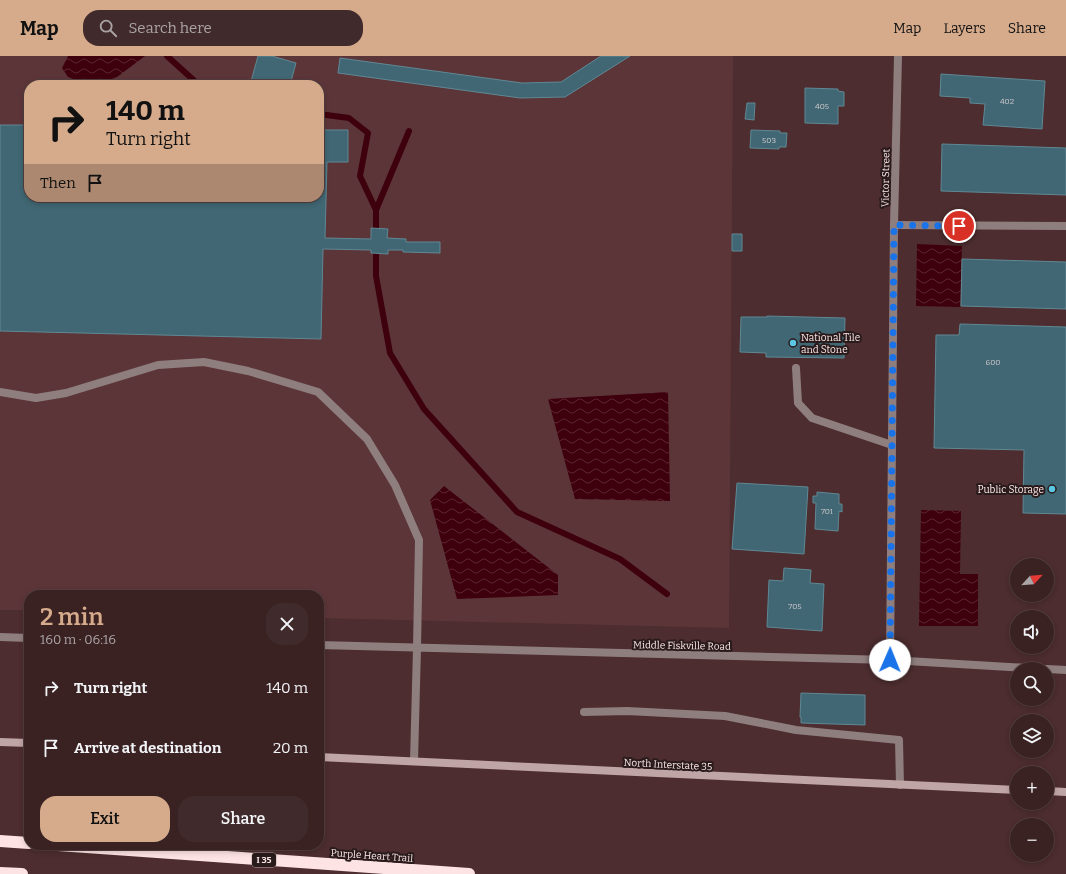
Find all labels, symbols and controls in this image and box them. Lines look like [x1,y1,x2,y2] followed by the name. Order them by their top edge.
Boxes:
[83,10,363,46] search box
[20,17,59,40] text: Map
[97,17,119,39] icon: search
[129,19,212,37] text: Search here
[893,20,921,37] text: Map
[943,20,986,37] text: Layers
[1008,20,1046,37] text: Share
[106,94,185,127] text: 140 m
[40,96,92,148] icon: right
[1000,97,1014,106] house number: 402
[815,102,829,111] house number: 405
[106,128,191,150] text: Turn right
[762,136,776,145] house number: 503
[879,148,893,207] street label: Victor Street
[84,172,106,194] icon: arrive
[40,174,76,192] text: Then
[942,209,976,243] pin
[948,215,970,237] icon: arrive
[801,332,860,356] place label: National Tile and Stone
[788,338,798,348] marker: National Tile and Stone
[986,358,1000,367] house number: 600
[978,484,1044,496] place label: Public Storage
[1047,484,1057,494] marker: Public Storage
[821,507,834,516] house number: 701
[1010,558,1054,602] north arrow
[1010,558,1054,862] map controls
[788,602,802,611] house number: 705
[40,603,104,631] text: 2 min
[266,603,308,645] button: close
[1010,610,1054,654] button: sound
[40,632,116,647] text: 160 m · 06:16
[633,639,731,653] street label: Middle Fiskville Road
[869,639,911,681] position arrow
[1010,662,1054,706] button: search
[40,677,62,699] icon: right
[74,679,147,697] text: Turn right
[266,679,308,697] text: 140 m
[1010,714,1054,758] button: layers
[40,737,62,759] icon: arrive
[74,739,221,757] text: Arrive at destination
[273,739,308,757] text: 20 m
[623,757,712,773] street label: North Interstate 35
[1010,766,1054,810] button: +
[40,796,170,842] button: Exit
[178,796,308,842] button: Share
[1010,818,1054,862] button: −
[330,847,414,865] street label: Purple Heart Trail
[252,853,276,867] road number: I 35

